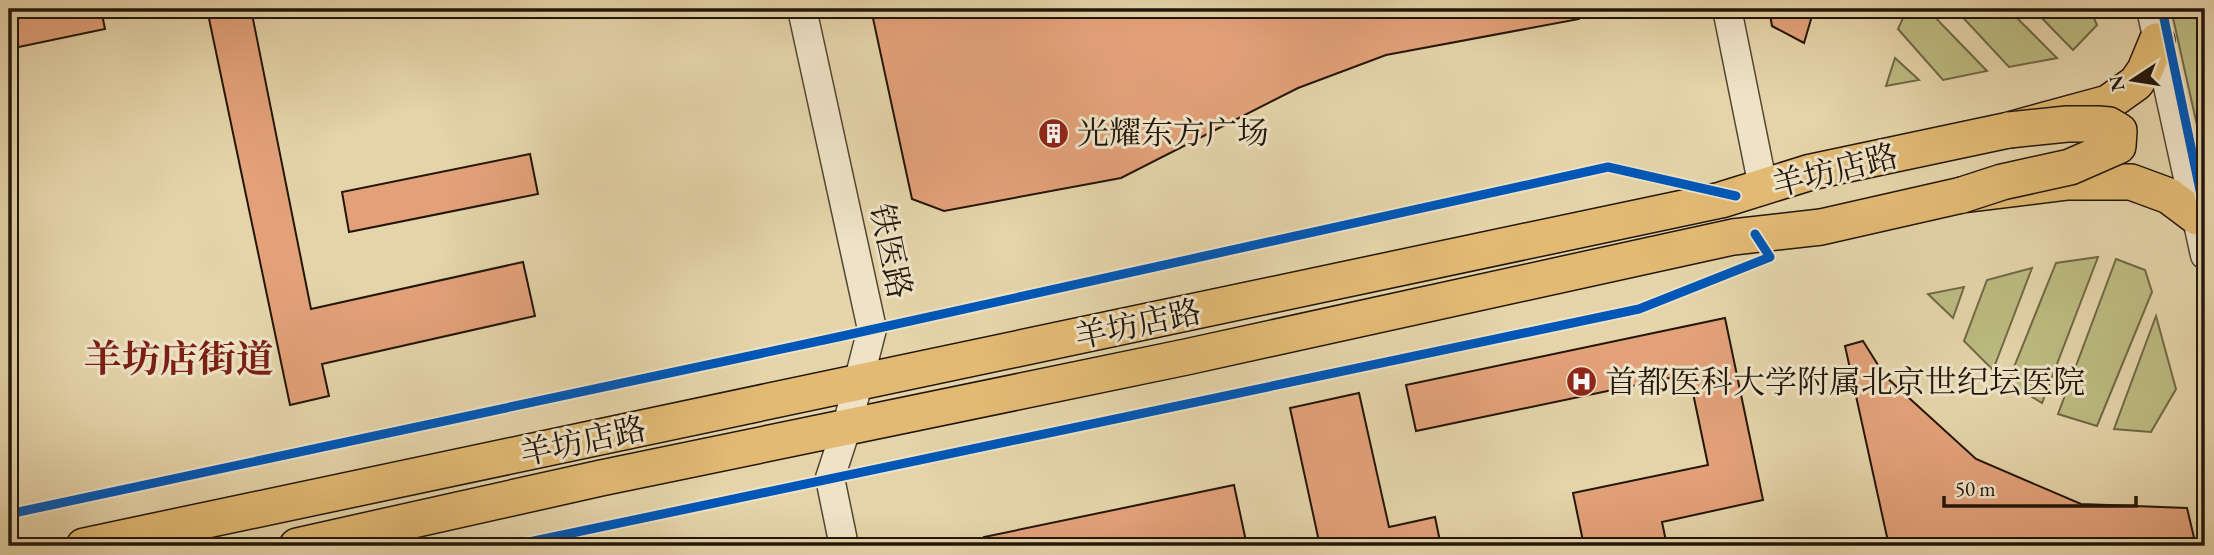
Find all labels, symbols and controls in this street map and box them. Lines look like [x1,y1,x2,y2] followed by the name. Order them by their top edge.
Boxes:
[2098,46,2168,116] north arrow
[2103,73,2131,94] text: N
[1077,112,1269,154] place label: 光耀东方广场
[1037,116,1071,150] building icon: 光耀东方广场
[1768,134,1902,206] street label: 羊坊店路
[860,200,922,302] street label: 铁医路
[1071,290,1205,358] street label: 羊坊店路
[84,334,274,383] district label: 羊坊店街道
[1605,361,2085,403] place label: 首都医科大学附属北京世纪坛医院
[1565,365,1599,399] hospital icon: 首都医科大学附属北京世纪坛医院
[516,407,650,475] street label: 羊坊店路
[1944,464,2137,508] scale bar
[1955,475,1996,502] text: 50 m

